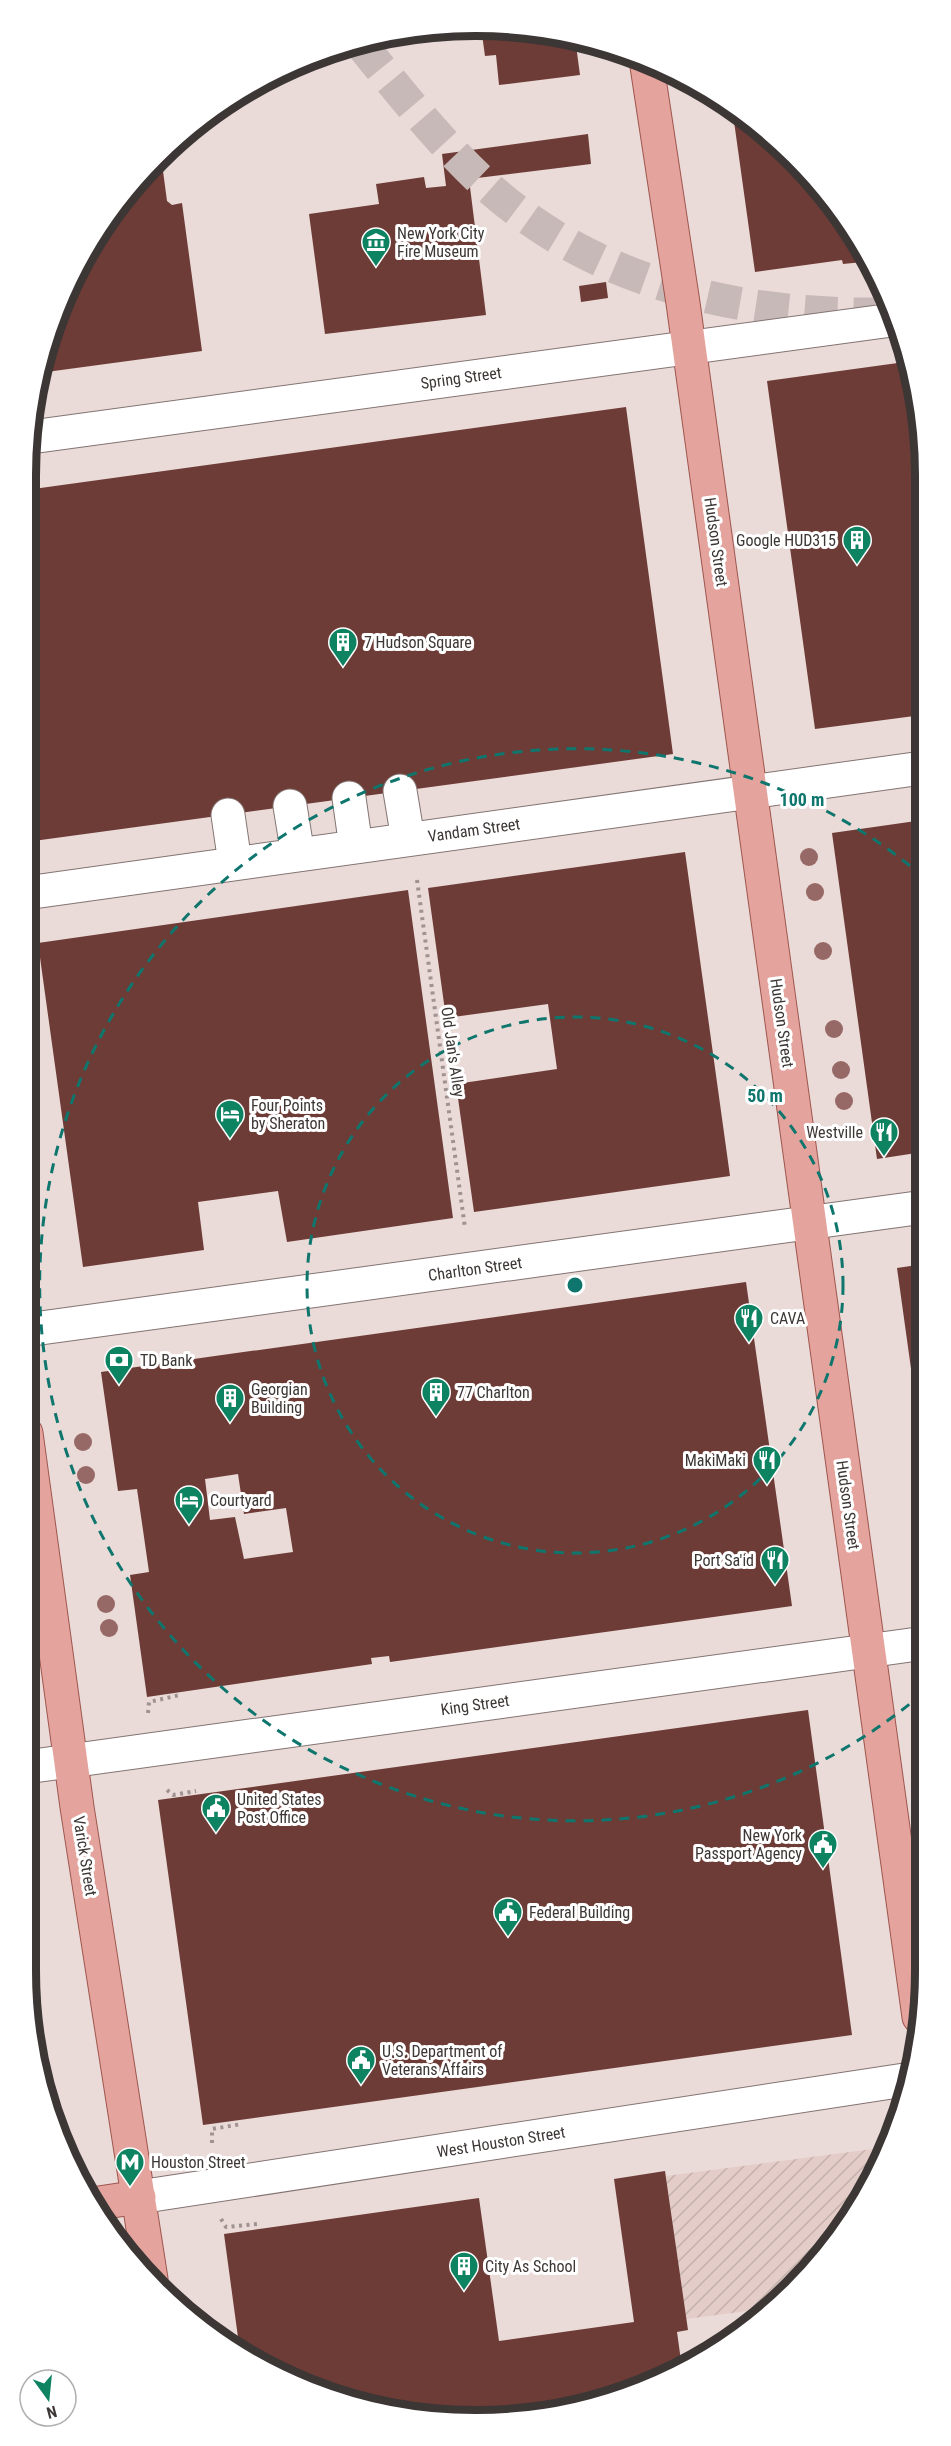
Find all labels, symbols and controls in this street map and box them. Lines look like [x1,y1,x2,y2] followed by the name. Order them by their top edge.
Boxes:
[397,224,485,261] place label: New York City Fire Museum
[360,226,392,268] museum icon: New York City Fire Museum
[419,363,503,393] street label: Spring Street
[700,496,732,588] street label: Hudson Street
[841,524,873,566] building icon: Google HUD315
[736,531,836,550] place label: Google HUD315
[327,626,359,668] building icon: 7 Hudson Square
[364,633,472,652] place label: 7 Hudson Square
[780,789,824,810] text: 100 m
[427,814,522,846] street label: Vandam Street
[766,977,798,1069] street label: Hudson Street
[437,1006,469,1099] street label: Old Jan's Alley
[747,1085,783,1106] text: 50 m
[251,1096,325,1133] place label: Four Points by Sheraton
[214,1098,246,1140] hotel icon: Four Points by Sheraton
[868,1116,900,1158] restaurant icon: Westville
[806,1123,863,1142] place label: Westville
[427,1253,523,1285] street label: Charlton Street
[565,1275,585,1295] centre of rings
[733,1302,765,1344] restaurant icon: CAVA
[770,1309,805,1328] place label: CAVA
[103,1344,135,1386] bank icon: TD Bank
[140,1351,193,1370] place label: TD Bank
[420,1376,452,1418] building icon: 77 Charlton
[251,1380,308,1417] place label: Georgian Building
[214,1382,246,1424] building icon: Georgian Building
[457,1383,530,1402] place label: 77 Charlton
[751,1444,783,1486] restaurant icon: MakiMaki
[685,1451,746,1470] place label: MakiMaki
[832,1459,864,1551] street label: Hudson Street
[173,1484,205,1526] hotel icon: Courtyard
[210,1491,272,1510] place label: Courtyard
[759,1544,791,1586] restaurant icon: Port Sa'id
[694,1551,754,1570] place label: Port Sa'id
[439,1691,511,1719] street label: King Street
[237,1790,321,1827] place label: United States Post Office
[200,1792,232,1834] public building icon: United States Post Office
[69,1815,101,1898] street label: Varick Street
[695,1826,803,1863] place label: New York Passport Agency
[807,1828,839,1870] public building icon: New York Passport Agency
[492,1896,524,1938] public building icon: Federal Building
[529,1903,630,1922] place label: Federal Building
[382,2042,502,2079] place label: U.S. Department of Veterans Affairs
[345,2044,377,2086] public building icon: U.S. Department of Veterans Affairs
[435,2122,567,2162] street label: West Houston Street
[114,2146,146,2188] metro station icon: Houston Street
[151,2153,246,2172] place label: Houston Street
[448,2250,480,2292] building icon: City As School
[485,2257,576,2276] place label: City As School
[18,2368,78,2428] north arrow
[45,2402,59,2422] text: N

